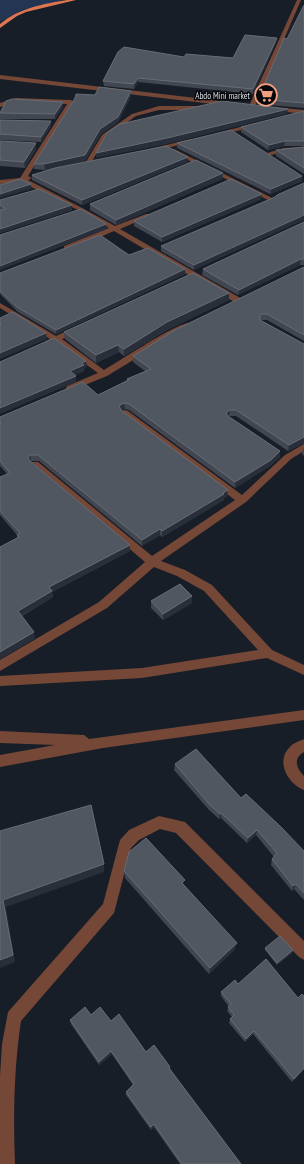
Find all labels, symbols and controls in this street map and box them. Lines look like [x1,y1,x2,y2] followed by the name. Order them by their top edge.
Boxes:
[253,82,279,108] supermarket icon: Abdo Mini market
[195,90,251,101] place label: Abdo Mini market

